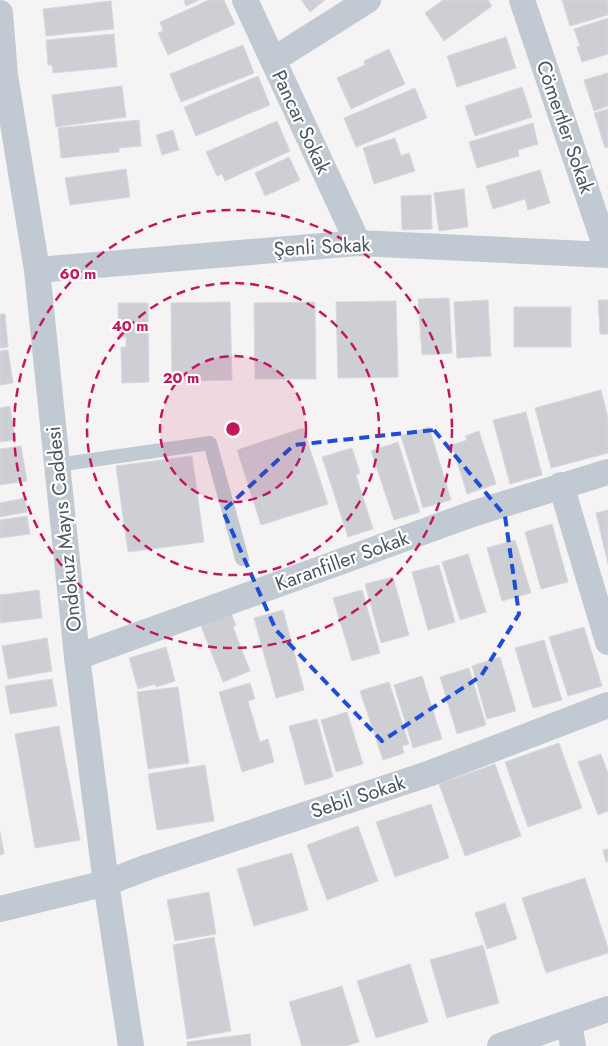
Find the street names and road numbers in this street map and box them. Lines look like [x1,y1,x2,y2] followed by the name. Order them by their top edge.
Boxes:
[529,57,601,198] street label: Cömertler Sokak
[264,65,338,179] street label: Pancar Sokak
[273,230,371,264] street label: Şenli Sokak
[39,425,89,633] street label: Ondokuz Mayıs Caddesi
[271,523,413,599] street label: Karanfiller Sokak
[307,768,409,826] street label: Sebil Sokak

